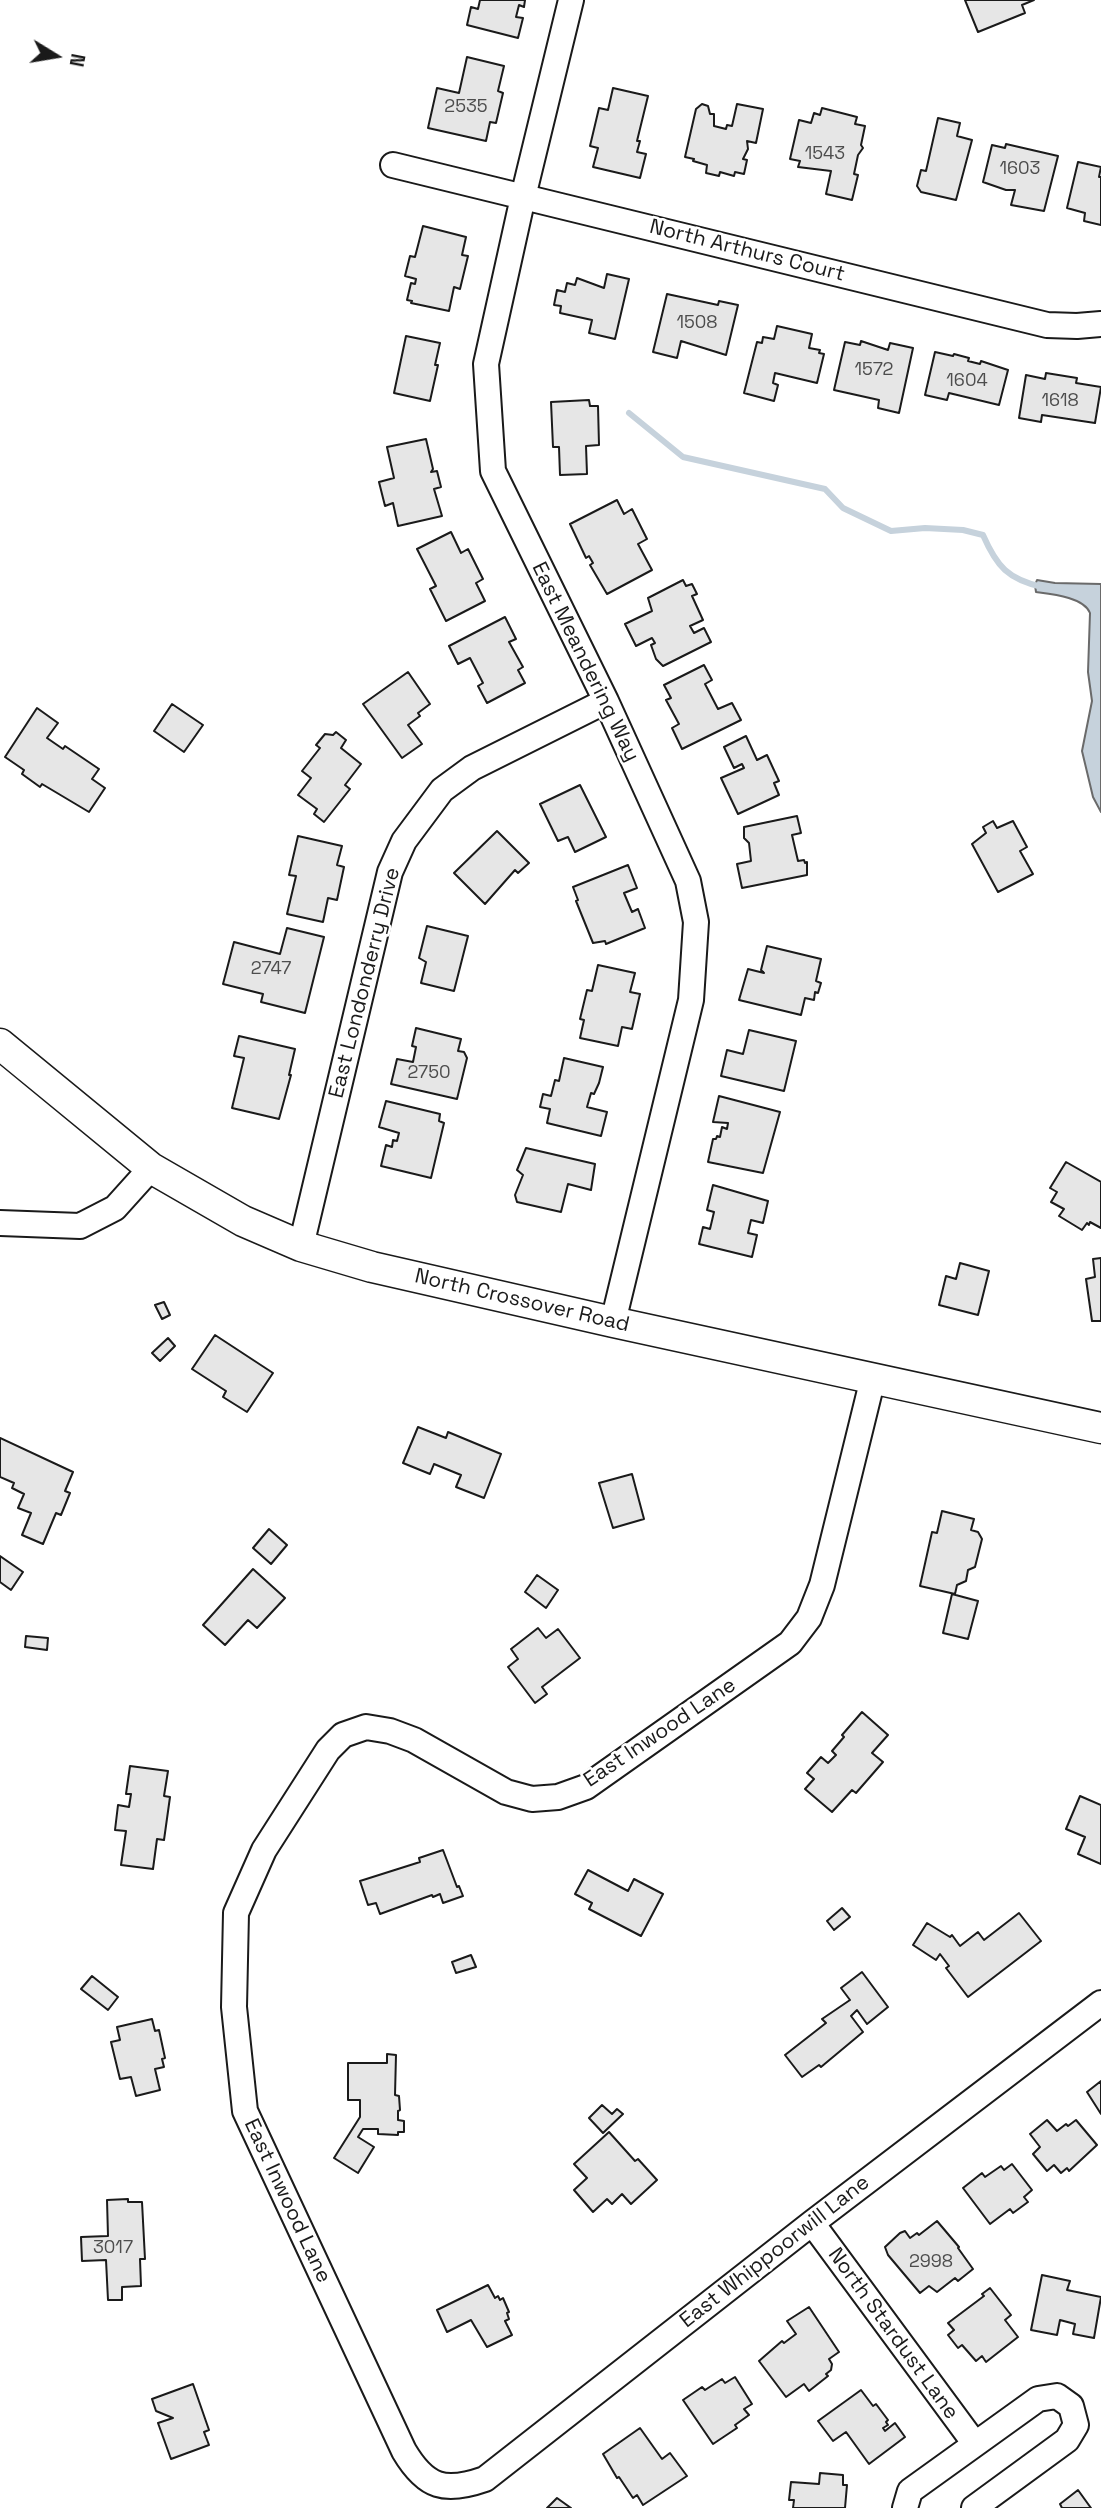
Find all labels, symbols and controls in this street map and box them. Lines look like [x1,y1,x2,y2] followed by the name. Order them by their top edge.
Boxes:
[21,21,91,91] north arrow
[64,51,91,69] text: N
[444,96,488,118] house number: 2535
[805,143,845,165] house number: 1543
[1000,158,1040,180] house number: 1603
[647,215,847,287] street label: North Arthurs Court
[676,312,718,334] house number: 1508
[855,359,893,381] house number: 1572
[946,370,988,392] house number: 1604
[1041,390,1079,412] house number: 1618
[526,558,644,766] street label: East Meandering Way
[324,865,406,1101] street label: East Londonderry Drive
[251,958,291,980] house number: 2747
[407,1062,451,1084] house number: 2750
[412,1264,632,1338] street label: North Crossover Road
[579,1673,741,1793] street label: East Inwood Lane
[238,2115,336,2287] street label: East Inwood Lane
[675,2170,875,2334] street label: East Whippoorwill Lane
[93,2237,133,2259] house number: 3017
[822,2243,964,2425] street label: North Stardust Lane
[909,2251,953,2273] house number: 2998

